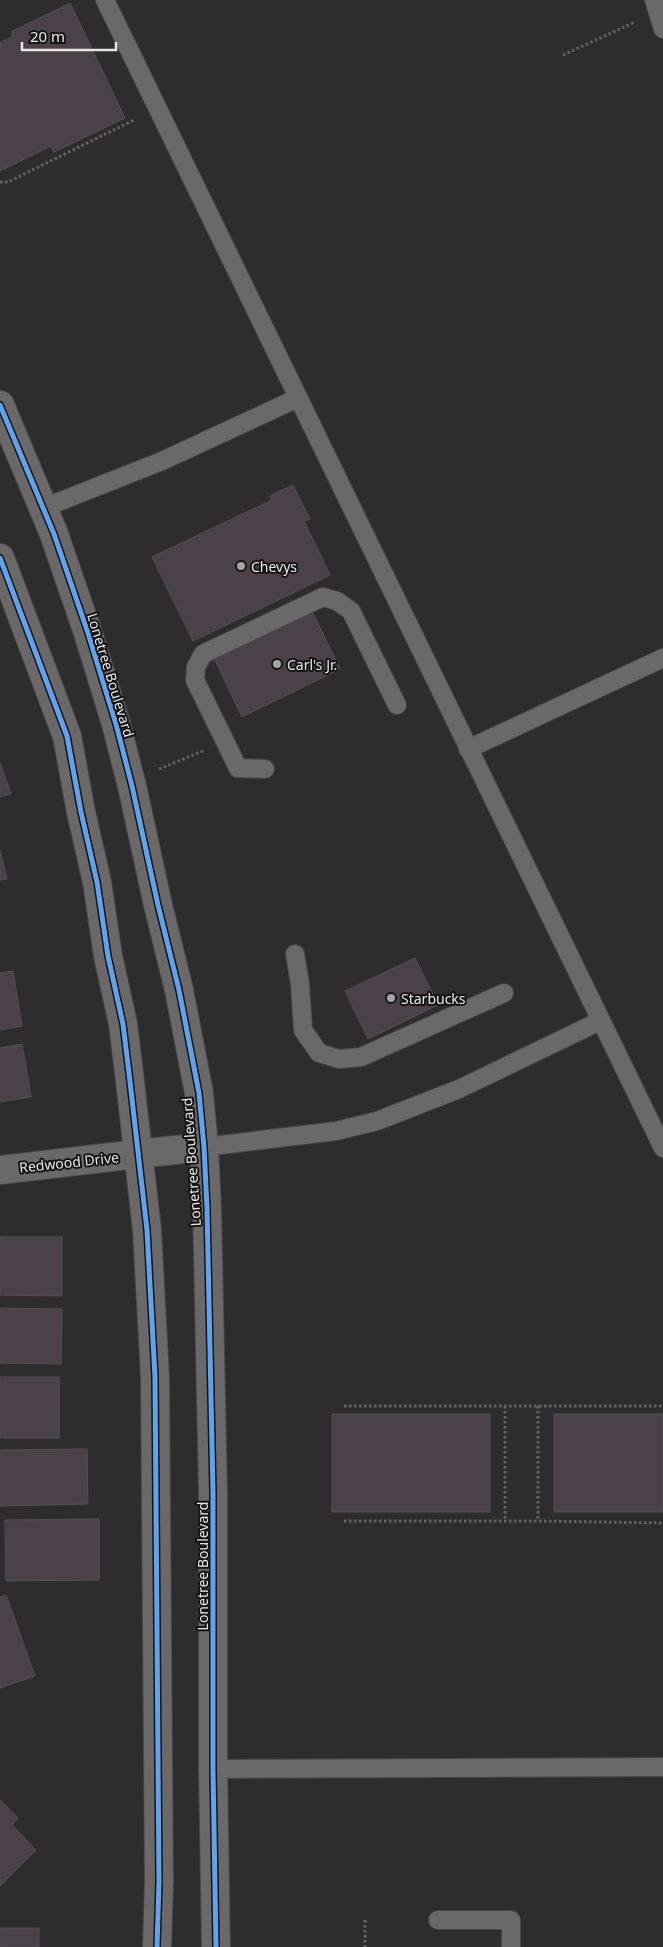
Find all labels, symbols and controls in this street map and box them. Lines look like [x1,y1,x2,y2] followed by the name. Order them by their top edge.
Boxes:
[22,20,116,52] scale bar
[30,26,65,46] text: 20 m
[251,557,297,576] place label: Chevys
[235,560,247,572] marker: Chevys
[83,611,139,739] street label: Lonetree Boulevard
[287,655,337,674] place label: Carl's Jr.
[271,658,283,670] marker: Carl's Jr.
[401,989,466,1008] place label: Starbucks
[385,992,397,1004] marker: Starbucks
[177,1097,205,1227] street label: Lonetree Boulevard
[18,1147,120,1177] street label: Redwood Drive
[193,1502,212,1630] street label: Lonetree Boulevard

